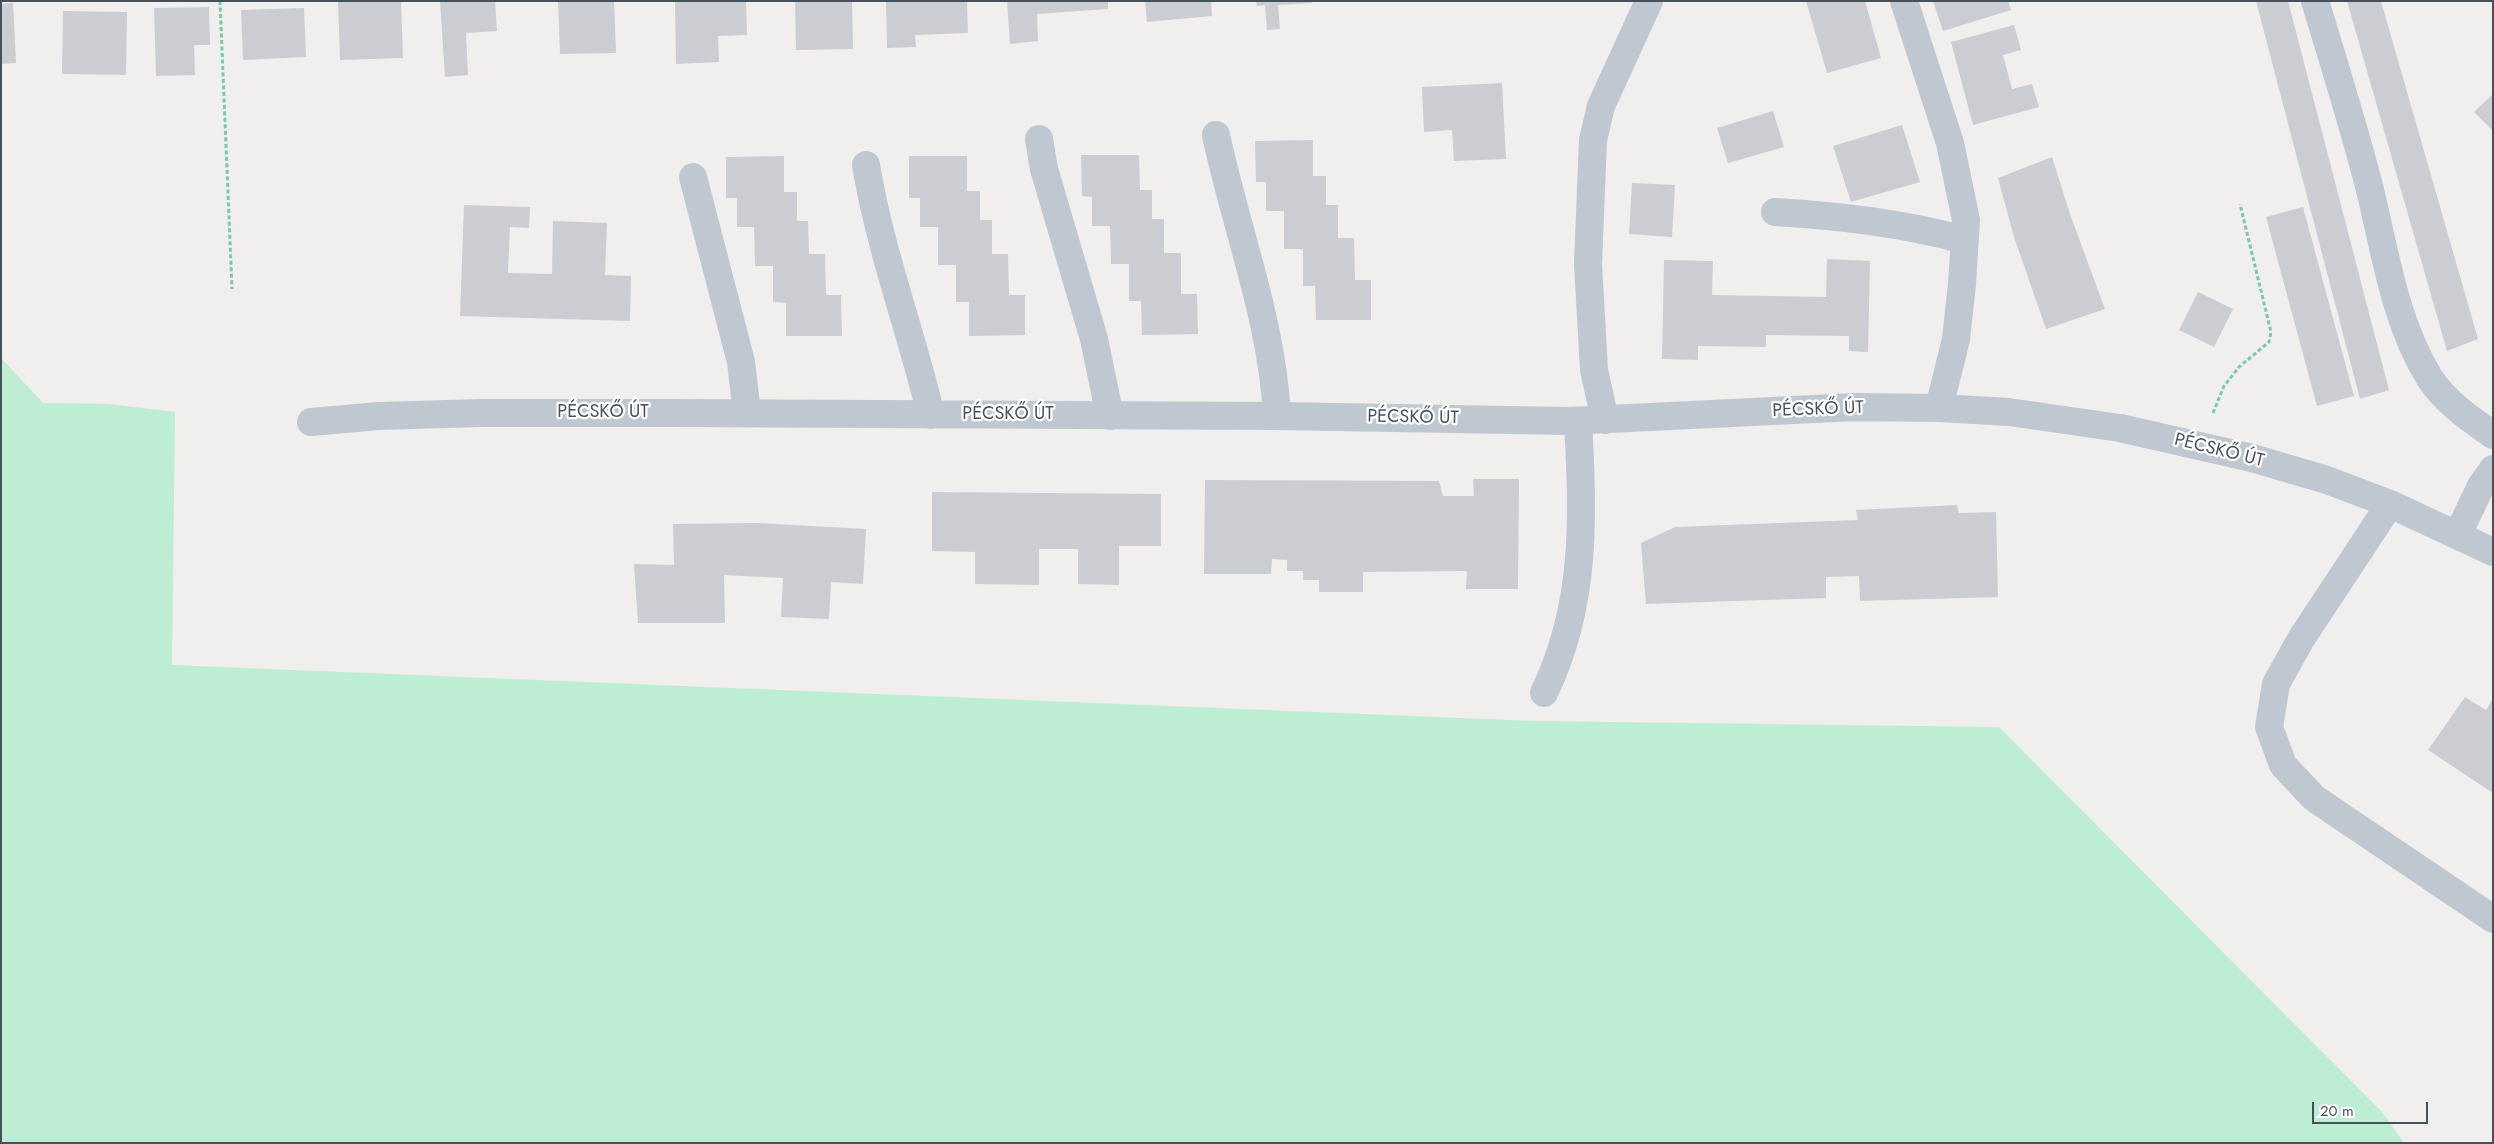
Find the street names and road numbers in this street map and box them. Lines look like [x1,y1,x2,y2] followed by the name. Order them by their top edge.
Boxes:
[1772,398,1864,422] street label: PÉCSKŐ ÚT
[557,402,649,424] street label: PÉCSKŐ ÚT
[962,404,1054,426] street label: PÉCSKŐ ÚT
[1367,406,1459,430] street label: PÉCSKŐ ÚT
[2172,429,2266,473] street label: PÉCSKŐ ÚT

